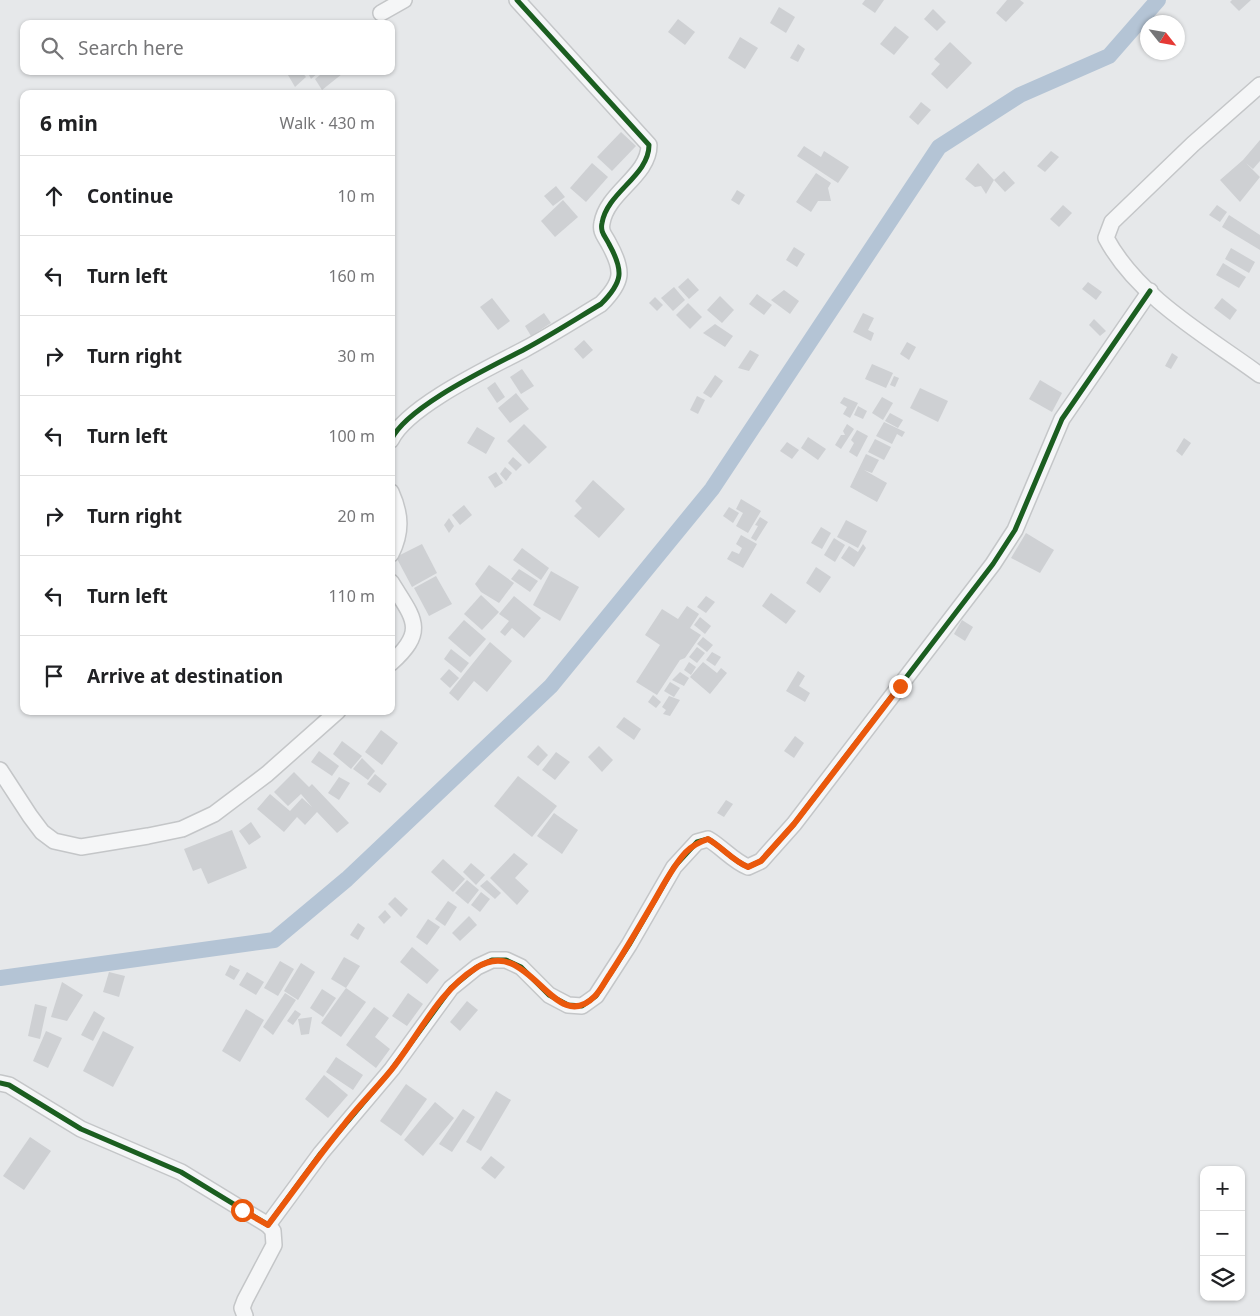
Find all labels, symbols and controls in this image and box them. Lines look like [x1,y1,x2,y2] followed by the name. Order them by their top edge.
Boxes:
[1140,15,1185,60] north arrow
[20,20,395,75] search box
[38,34,66,62] icon: search
[78,35,184,61] text: Search here
[40,109,98,137] text: 6 min
[280,112,375,134] text: Walk · 430 m
[40,182,68,210] icon: ahead
[87,183,173,209] text: Continue
[338,185,375,207] text: 10 m
[40,262,68,290] icon: left
[87,263,168,289] text: Turn left
[328,265,375,287] text: 160 m
[40,342,68,370] icon: right
[87,343,182,369] text: Turn right
[338,345,375,367] text: 30 m
[40,422,68,450] icon: left
[87,423,168,449] text: Turn left
[328,425,375,447] text: 100 m
[40,502,68,530] icon: right
[87,503,182,529] text: Turn right
[338,505,375,527] text: 20 m
[40,582,68,610] icon: left
[87,583,168,609] text: Turn left
[328,585,375,607] text: 110 m
[40,662,68,690] icon: arrive
[87,663,283,689] text: Arrive at destination
[889,675,912,698] route end
[1200,1166,1245,1301] map controls
[1200,1166,1245,1211] button: +
[231,1199,254,1222] route start
[1200,1211,1245,1256] button: −
[1200,1256,1245,1301] button: layers

